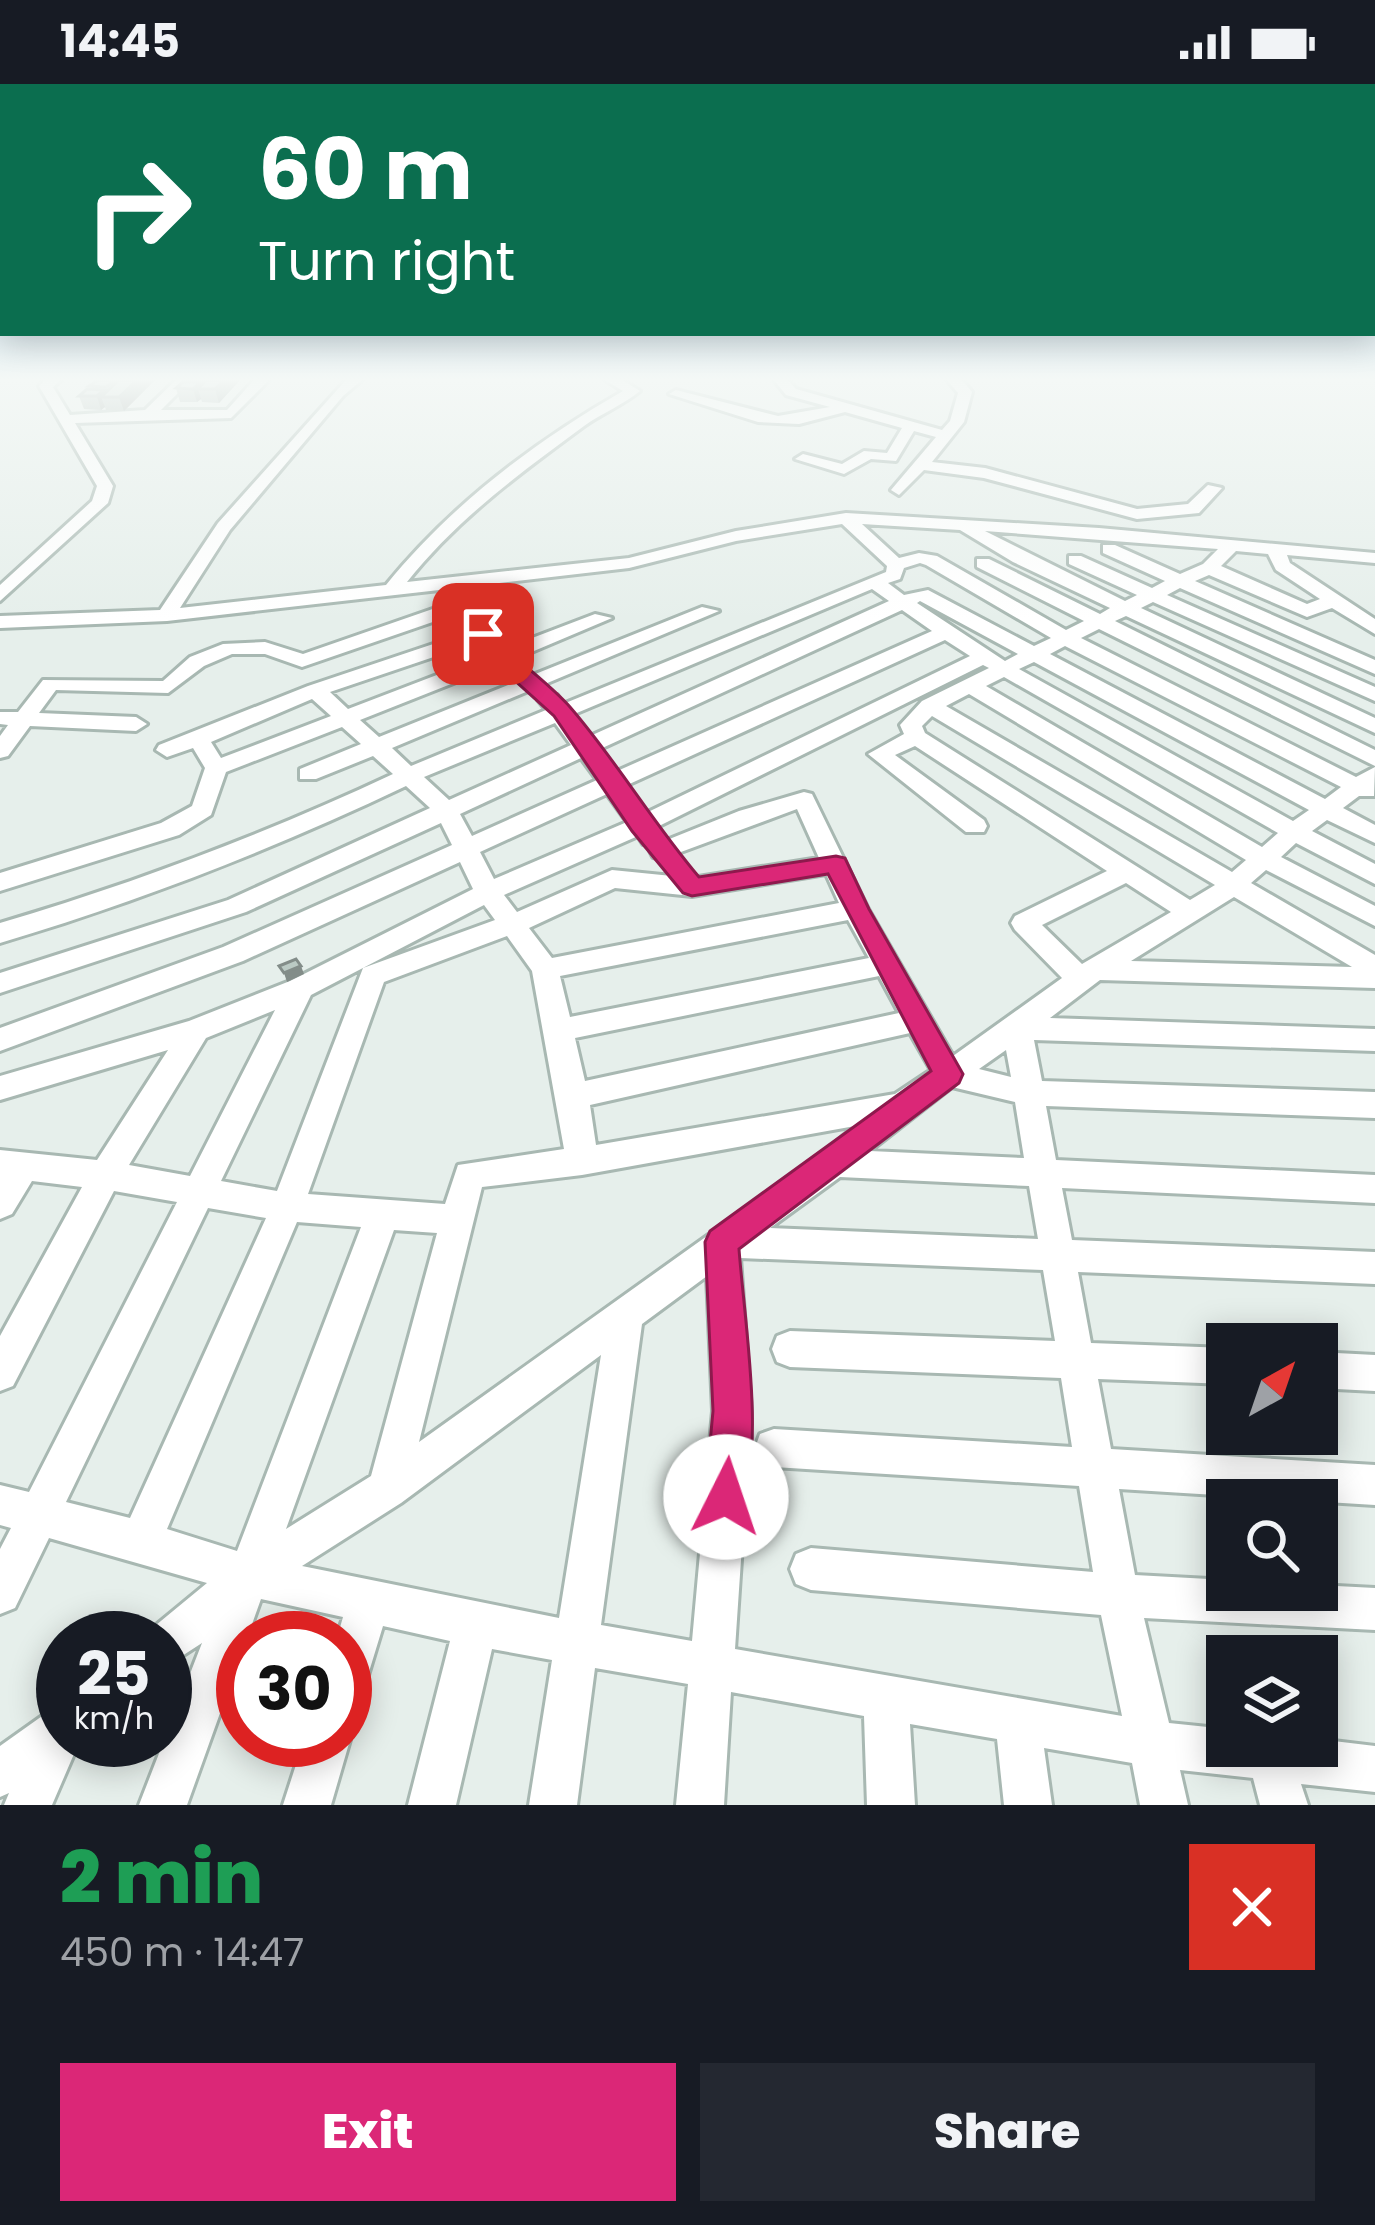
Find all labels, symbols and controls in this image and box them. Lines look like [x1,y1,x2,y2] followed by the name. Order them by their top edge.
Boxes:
[60,10,180,73] text: 14:45
[258,111,473,228] text: 60 m
[60,132,216,288] icon: right
[258,223,515,299] text: Turn right
[432,583,534,685] pin
[450,601,516,667] icon: arrive
[1206,1323,1338,1455] north arrow
[1206,1323,1338,1767] map controls
[663,1434,789,1560] position arrow
[1206,1479,1338,1611] button: search
[216,1611,372,1767] speed limit sign: 30
[77,1632,151,1716] text: 25
[1206,1635,1338,1767] button: layers
[74,1697,154,1740] text: km/h
[60,1827,263,1928] text: 2 min
[1189,1844,1315,1970] button: close
[60,1925,304,1980] text: 450 m · 14:47
[60,2063,676,2201] button: Exit
[700,2063,1315,2201] button: Share

